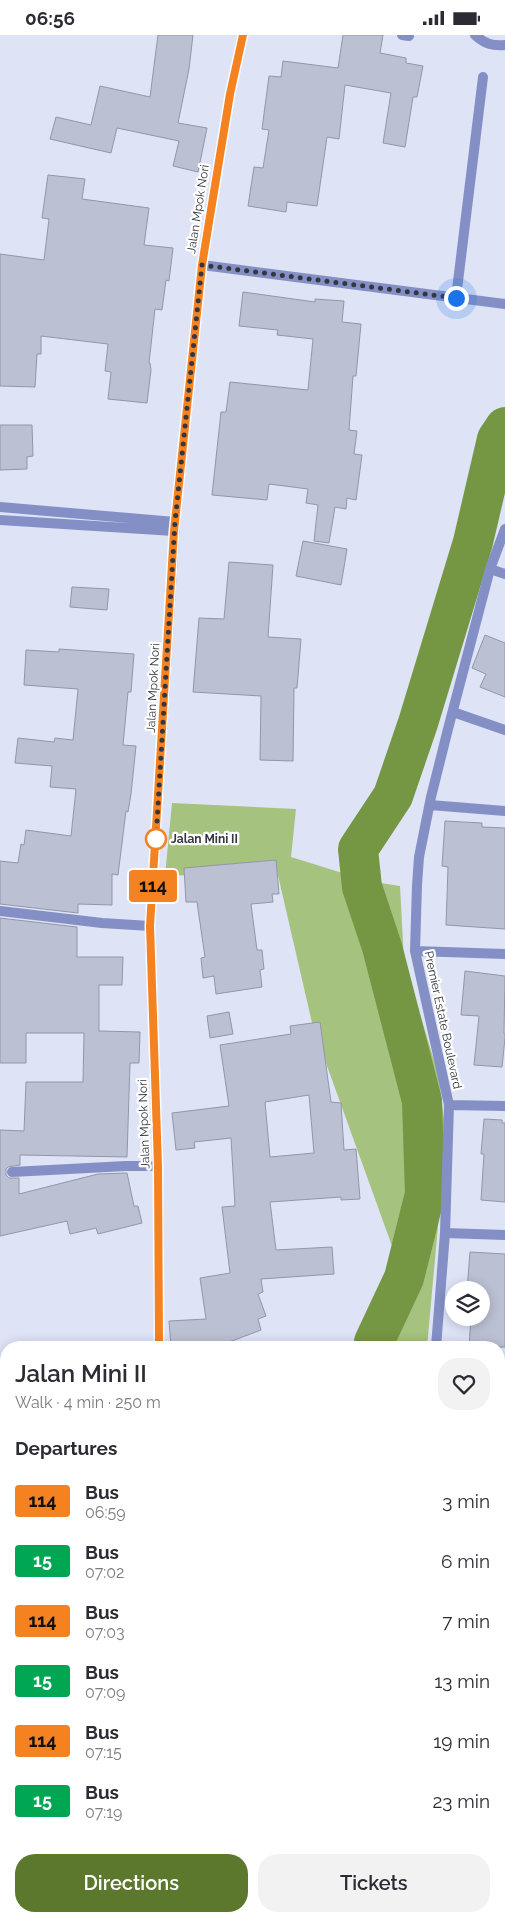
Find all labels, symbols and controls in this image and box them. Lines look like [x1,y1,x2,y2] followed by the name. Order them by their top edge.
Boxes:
[25,7,75,29] text: 06:56
[184,164,212,254] street label: Jalan Mpok Nori
[444,286,469,311] your location
[144,643,162,733] street label: Jalan Mpok Nori
[145,828,167,850] marker: Jalan Mini II
[171,832,238,846] place label: Jalan Mini II
[124,870,182,902] line badge: 114
[139,875,167,896] text: 114
[422,950,464,1090] street label: Premier Estate Boulevard
[135,1079,153,1169] street label: Jalan Mpok Nori
[445,1281,490,1326] map controls
[445,1281,490,1326] button: layers
[438,1358,490,1410] button: heart
[15,1359,147,1388] text: Jalan Mini II
[15,1393,161,1412] text: Walk · 4 min · 250 m
[15,1437,117,1459] text: Departures
[85,1481,119,1503] text: Bus
[28,1490,57,1511] text: 114
[442,1490,490,1512] text: 3 min
[85,1503,126,1522] text: 06:59
[85,1541,119,1563] text: Bus
[33,1550,52,1571] text: 15
[441,1550,490,1572] text: 6 min
[85,1563,124,1582] text: 07:02
[85,1601,119,1623] text: Bus
[28,1610,57,1631] text: 114
[442,1610,490,1632] text: 7 min
[85,1623,125,1642] text: 07:03
[85,1661,119,1683] text: Bus
[33,1670,52,1691] text: 15
[434,1670,490,1692] text: 13 min
[85,1683,125,1702] text: 07:09
[85,1721,119,1743] text: Bus
[28,1730,57,1751] text: 114
[433,1730,490,1752] text: 19 min
[85,1743,122,1762] text: 07:15
[85,1781,119,1803] text: Bus
[33,1790,52,1811] text: 15
[432,1790,490,1812] text: 23 min
[85,1803,122,1822] text: 07:19
[15,1854,248,1912] button: Directions
[258,1854,490,1912] button: Tickets

